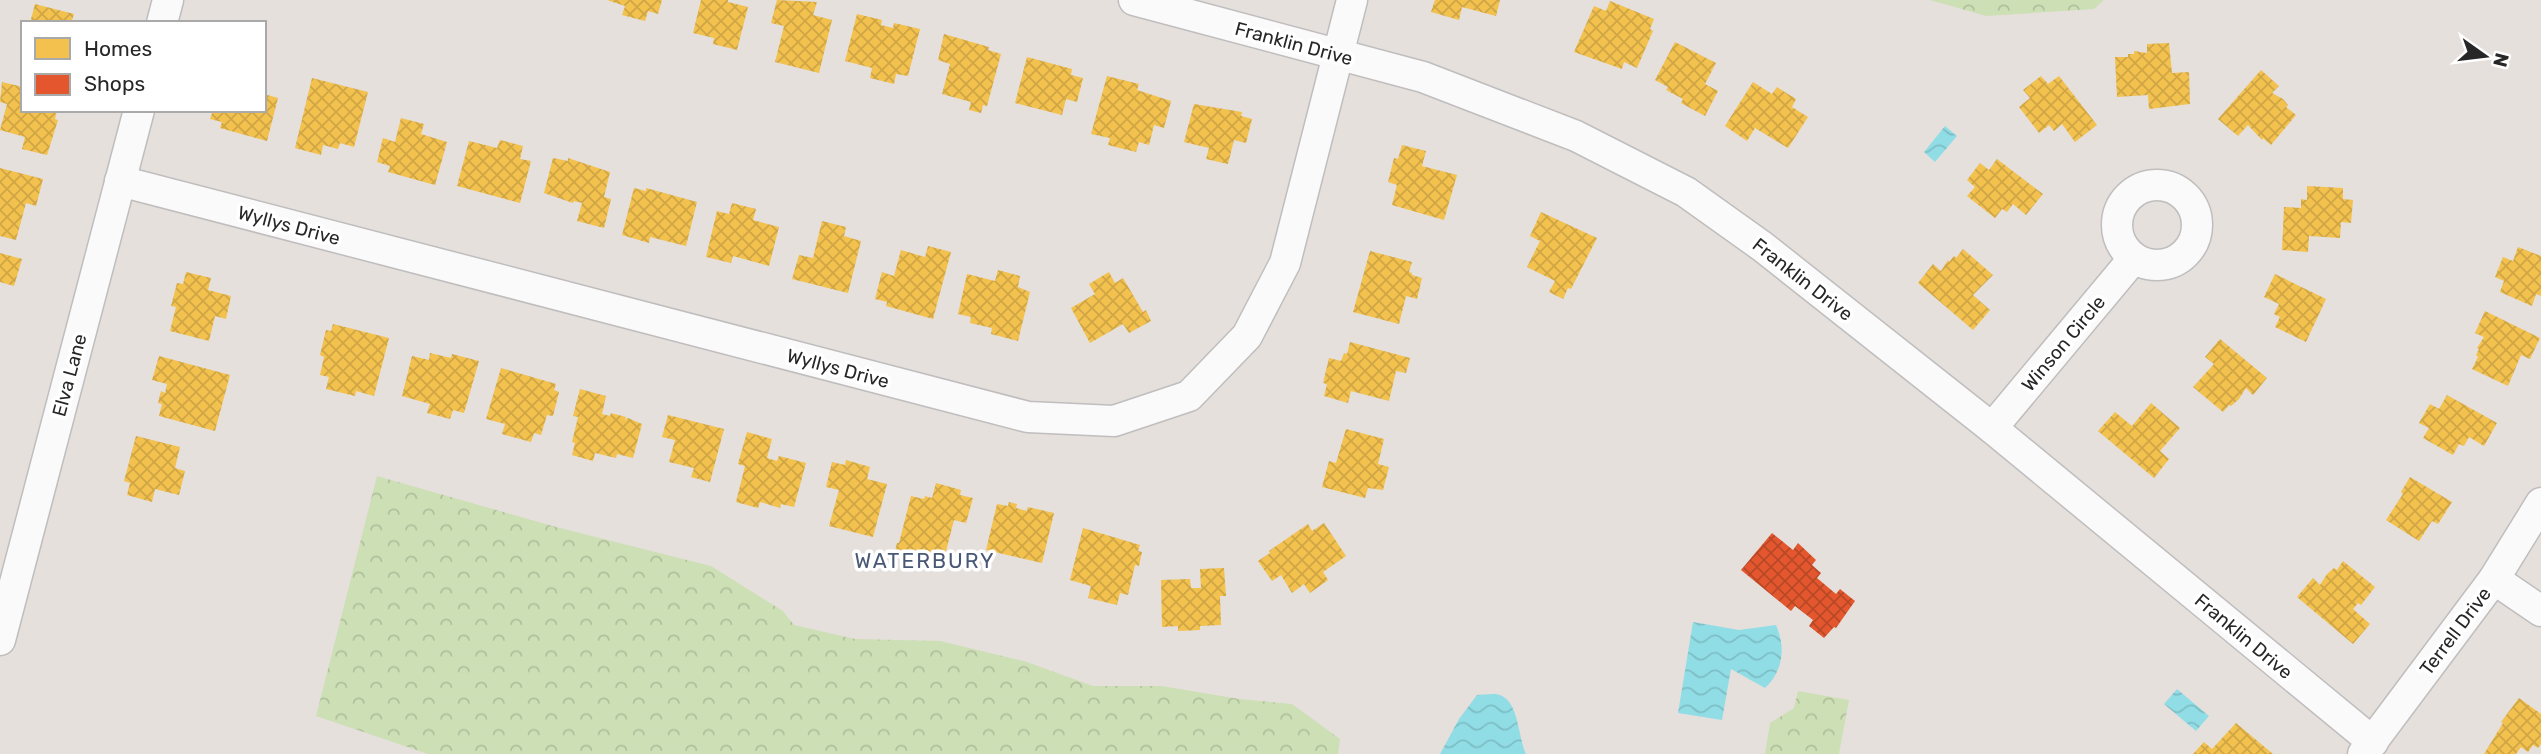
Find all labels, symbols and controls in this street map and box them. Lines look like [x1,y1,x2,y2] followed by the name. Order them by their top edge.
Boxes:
[1233,17,1355,70] street label: Franklin Drive
[21,21,266,112] legend
[2450,21,2520,91] north arrow
[84,36,152,61] text: Homes
[2488,51,2514,69] text: N
[84,71,145,96] text: Shops
[235,201,343,250] street label: Wyllys Drive
[1748,233,1857,326] street label: Franklin Drive
[2017,291,2110,396] street label: Winson Circle
[47,331,92,419] street label: Elva Lane
[784,344,892,393] street label: Wyllys Drive
[855,548,996,573] district label: WATERBURY
[2415,583,2496,680] street label: Terrell Drive
[2190,589,2297,684] street label: Franklin Drive

